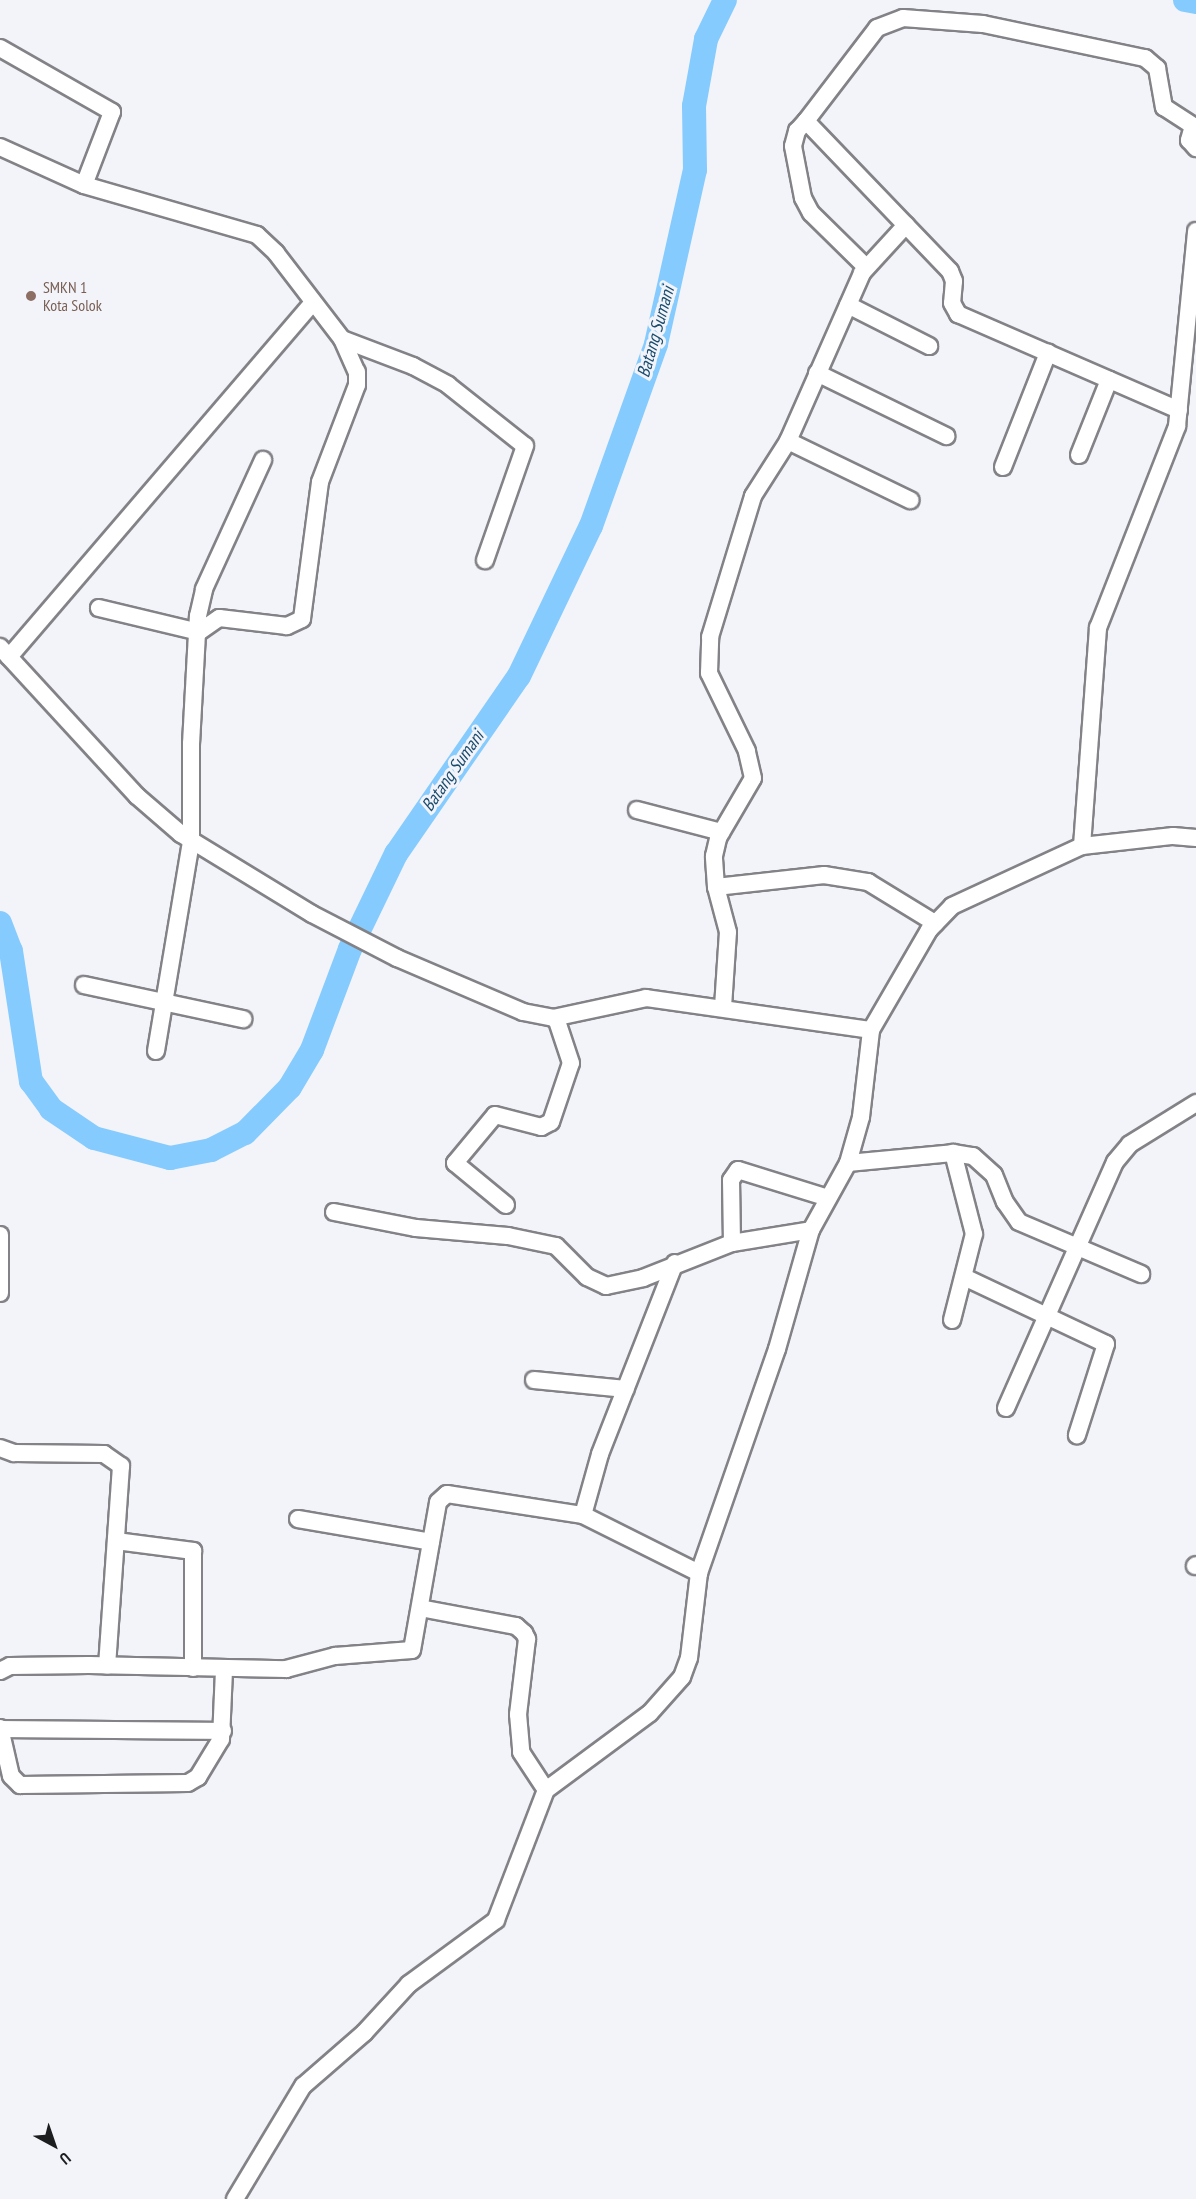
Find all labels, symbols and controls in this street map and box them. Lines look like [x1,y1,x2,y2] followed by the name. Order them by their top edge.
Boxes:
[43,277,102,315] place label: SMKN 1 Kota Solok
[633,284,679,380] water label: Batang Sumani
[24,289,38,303] marker: SMKN 1 Kota Solok
[417,726,489,816] water label: Batang Sumani
[24,2115,84,2175] north arrow
[56,2148,75,2169] text: U

